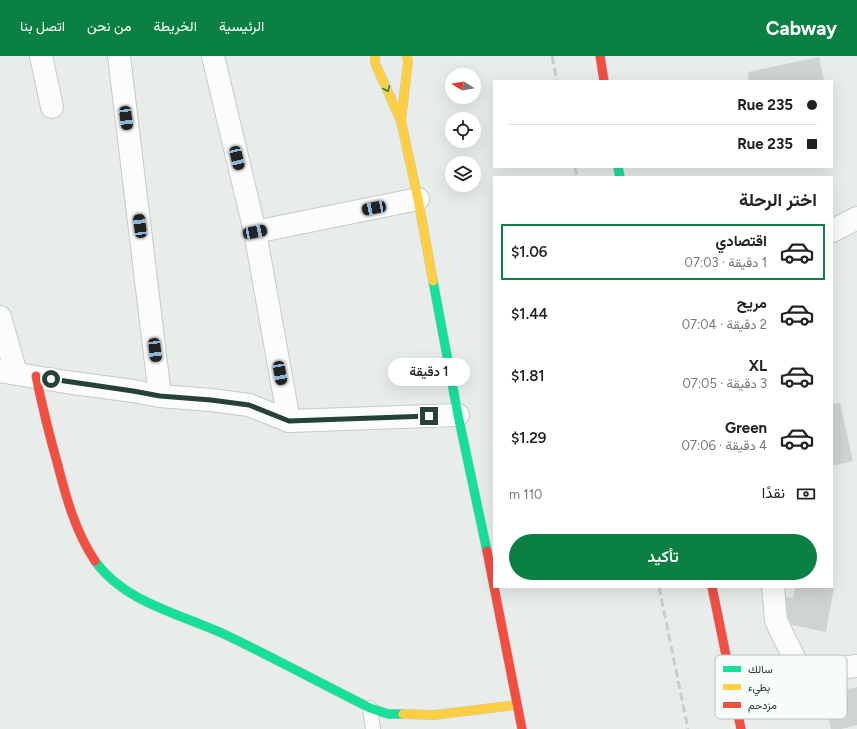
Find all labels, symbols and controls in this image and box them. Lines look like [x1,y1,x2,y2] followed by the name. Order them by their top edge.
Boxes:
[766,17,837,40] text: Cabway
[20,18,65,35] text: اتصل بنا
[87,18,132,35] text: من نحن
[154,18,197,35] text: الخريطة
[219,18,264,35] text: الرئيسية
[445,68,481,104] north arrow
[445,68,481,192] map controls
[382,85,390,92] one-way arrow
[737,96,793,114] text: Rue 235
[119,105,133,131] car
[445,112,481,148] button: locate
[737,135,793,153] text: Rue 235
[228,145,246,171] car
[445,156,481,192] button: layers
[739,189,817,211] text: اختر الرحلة
[361,200,387,216] car
[133,213,147,239] car
[242,224,268,240] car
[715,232,767,250] text: اقتصادي
[779,234,815,270] icon: car
[511,243,547,261] text: $1.06
[685,255,767,270] text: 1 دقيقة · 07:03
[737,294,767,312] text: مريح
[779,296,815,332] icon: car
[511,305,548,323] text: $1.44
[682,317,767,332] text: 2 دقيقة · 07:04
[148,337,162,363] car
[749,357,767,375] text: XL
[388,358,470,386] callout: 1 دقيقة
[779,358,815,394] icon: car
[272,360,288,386] car
[409,364,449,379] text: 1 دقيقة
[511,367,545,385] text: $1.81
[42,370,60,388] route start
[682,376,767,391] text: 3 دقيقة · 07:05
[420,407,438,425] route end
[725,419,767,437] text: Green
[779,420,815,456] icon: car
[511,429,546,447] text: $1.29
[682,438,767,453] text: 4 دقيقة · 07:06
[795,483,817,505] icon: cash
[762,484,785,502] text: نقدًا
[509,487,542,502] text: 110 m
[509,534,817,580] button: تأكيد
[715,655,847,719] legend
[748,663,773,676] text: سالك
[748,681,770,697] text: بطيء
[748,699,777,713] text: مزدحم

